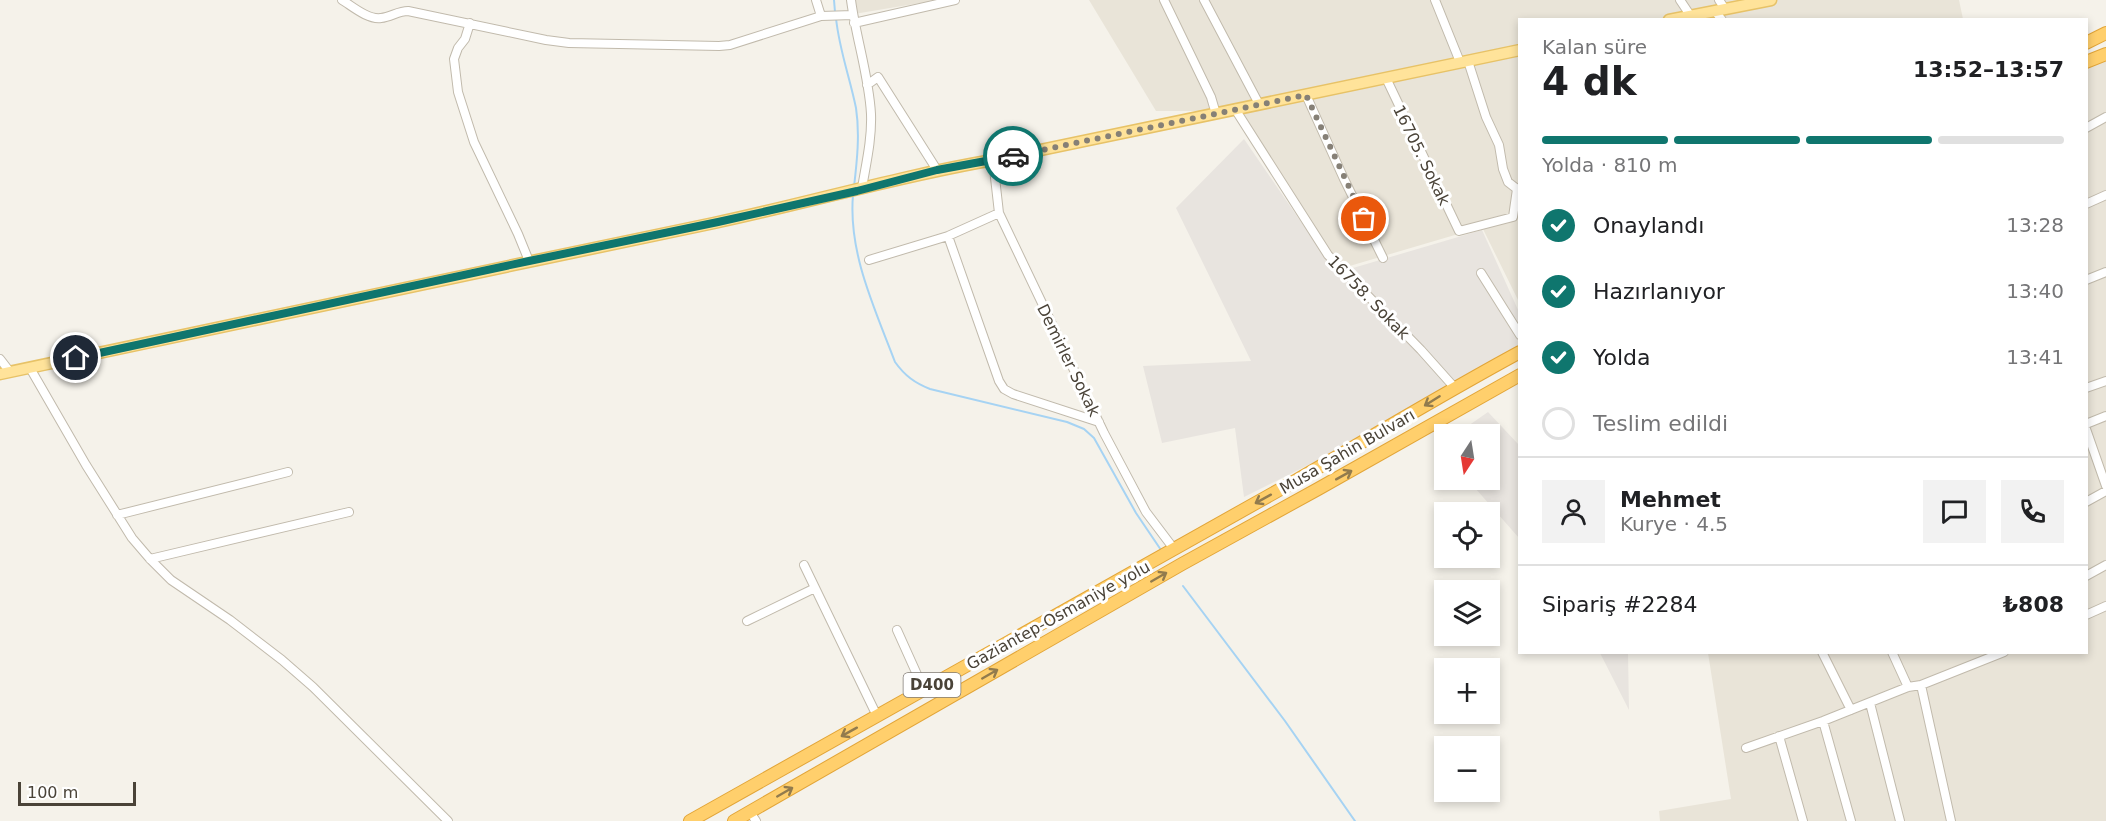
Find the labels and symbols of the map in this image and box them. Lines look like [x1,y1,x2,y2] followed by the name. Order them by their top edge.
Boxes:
[1389,102,1454,209] street label: 16705. Sokak
[983,126,1043,186] courier
[1338,193,1389,244] pin
[1324,252,1414,344] street label: 16758. Sokak
[1033,301,1104,420] street label: Demirler Sokak
[50,332,101,383] pin
[1424,396,1441,408] one-way arrow
[1276,405,1418,498] street label: Musa Şahin Bulvarı
[1434,424,1500,490] north arrow
[1335,469,1352,481] one-way arrow
[1255,493,1272,505] one-way arrow
[963,557,1153,674] street label: Gaziantep-Osmaniye yolu
[1150,570,1167,582] one-way arrow
[981,667,998,679] one-way arrow
[904,673,960,697] road number: D400
[840,727,858,738] one-way arrow
[18,779,136,806] scale bar
[776,786,793,798] one-way arrow

